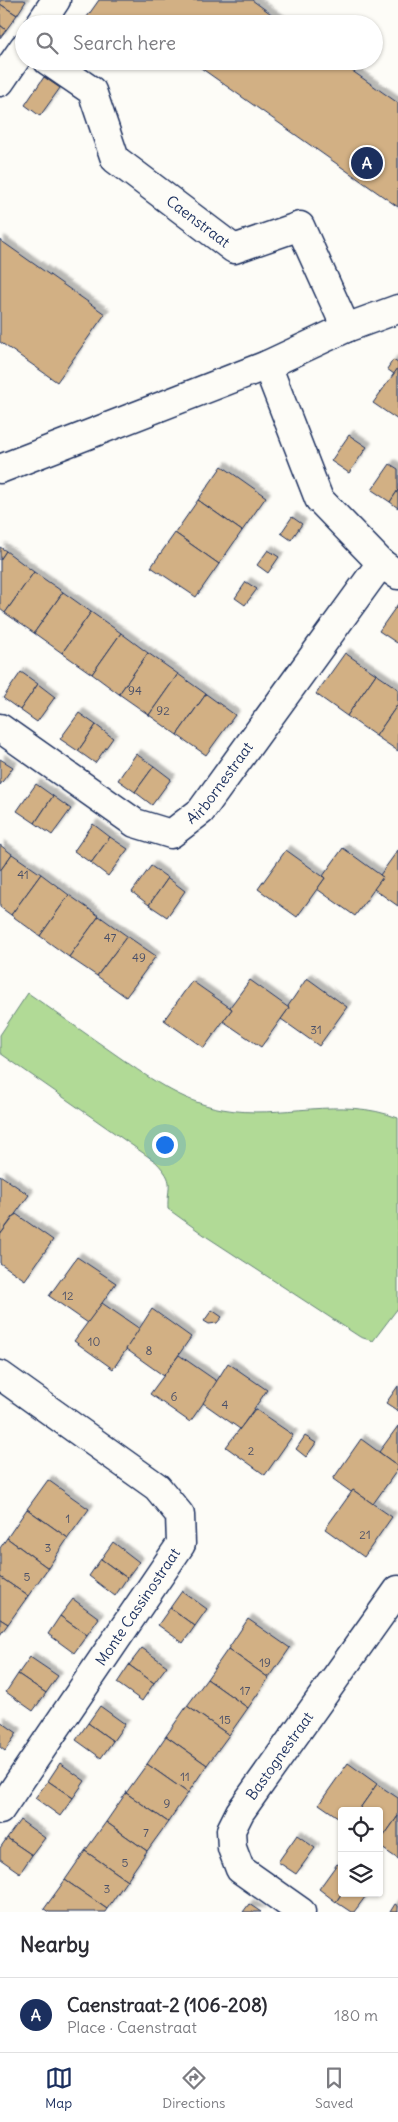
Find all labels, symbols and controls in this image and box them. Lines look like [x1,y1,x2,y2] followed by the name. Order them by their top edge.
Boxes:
[15,15,383,70] search box
[33,29,61,57] icon: search
[73,31,176,55] text: Search here
[351,144,383,182] pin: A
[163,191,234,252] street label: Caenstraat
[128,683,142,698] house number: 94
[156,703,170,718] house number: 92
[182,738,257,828] street label: Airbornestraat
[17,867,29,882] house number: 41
[104,930,116,945] house number: 47
[132,950,146,965] house number: 49
[310,1022,322,1037] house number: 31
[152,1132,178,1158] your location
[62,1288,74,1303] house number: 12
[88,1334,100,1349] house number: 10
[146,1343,153,1358] house number: 8
[171,1389,178,1404] house number: 6
[222,1397,229,1412] house number: 4
[248,1443,255,1458] house number: 2
[66,1511,70,1526] house number: 1
[359,1527,371,1542] house number: 21
[45,1540,52,1555] house number: 3
[91,1544,184,1669] street label: Monte Cassinostraat
[24,1569,31,1584] house number: 5
[259,1655,271,1670] house number: 19
[240,1683,250,1698] house number: 17
[242,1708,317,1804] street label: Bastognestraat
[219,1712,231,1727] house number: 15
[180,1769,190,1784] house number: 11
[164,1796,171,1811] house number: 9
[338,1807,383,1897] map controls
[338,1807,383,1852] button: locate
[143,1825,149,1840] house number: 7
[338,1852,383,1897] button: layers
[122,1855,129,1870] house number: 5
[104,1881,111,1896] house number: 3
[20,1931,90,1958] text: Nearby
[67,1993,267,2017] text: Caenstraat-2 (106-208)
[31,2005,41,2025] text: A
[334,2005,378,2025] text: 180 m
[67,2017,197,2037] text: Place · Caenstraat
[45,2064,73,2112] tab: Map
[162,2064,225,2112] tab: Directions
[315,2064,353,2112] tab: Saved

